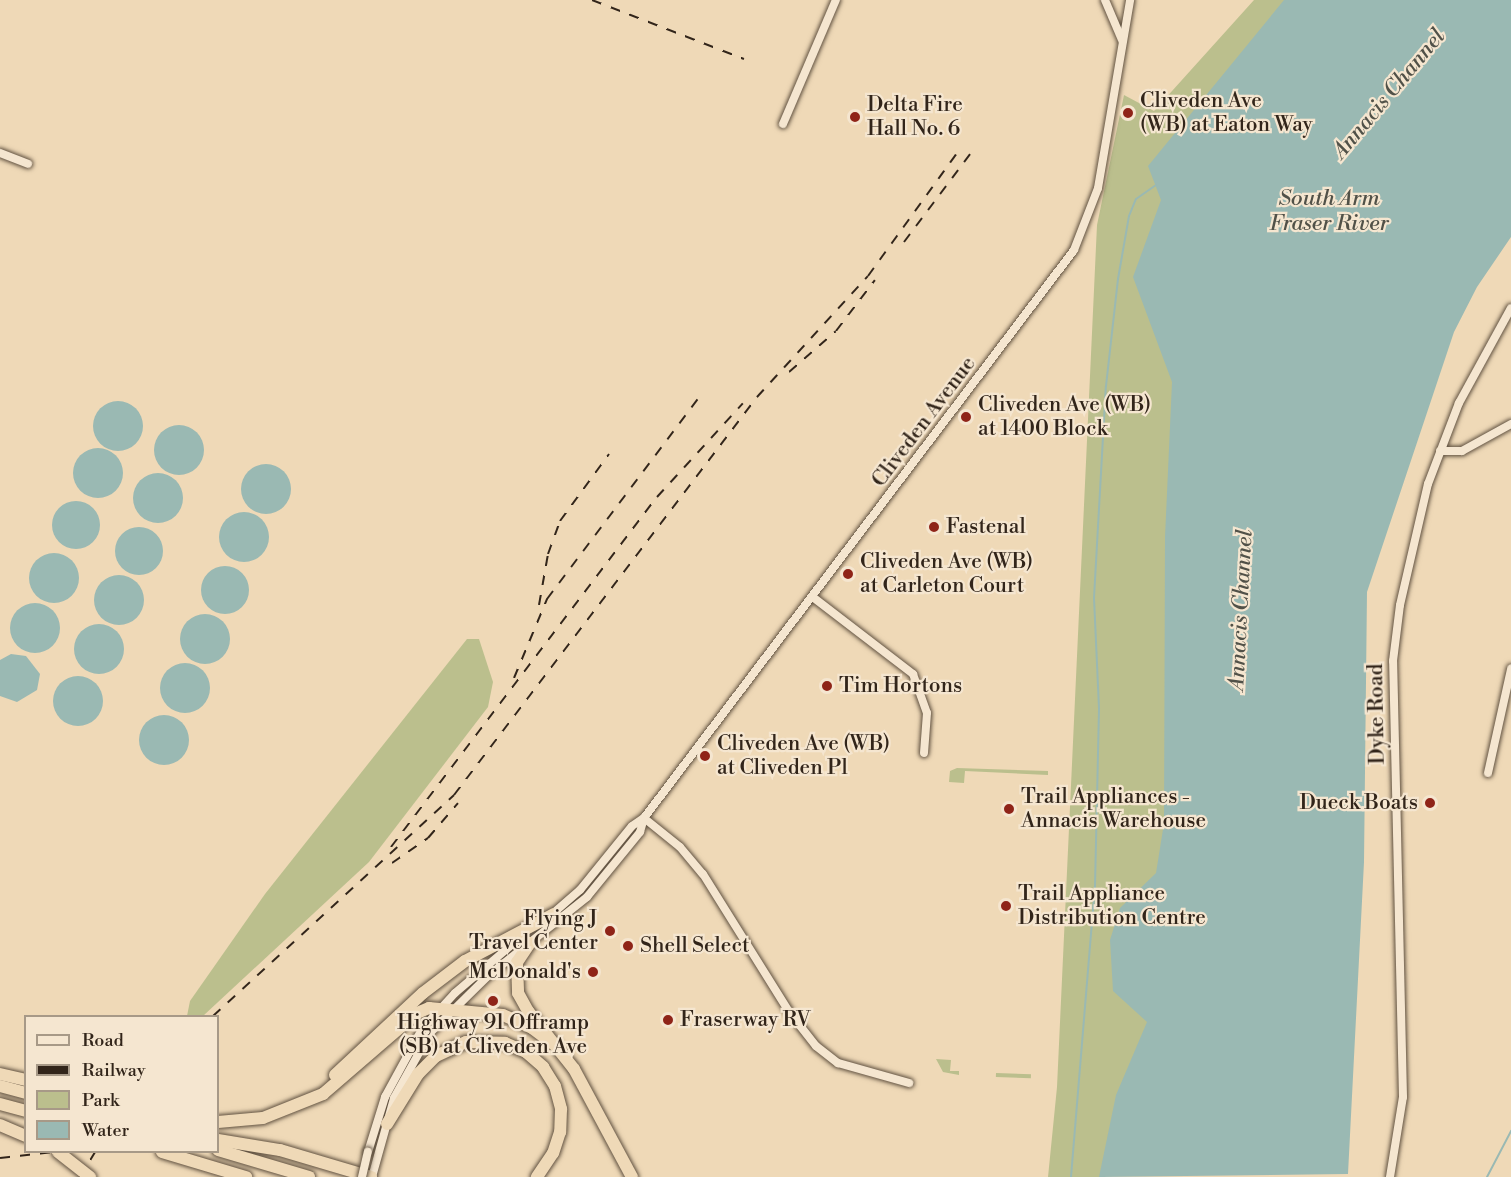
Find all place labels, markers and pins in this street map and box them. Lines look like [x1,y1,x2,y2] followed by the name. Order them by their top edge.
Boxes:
[1140,88,1313,138] place label: Cliveden Ave (WB) at Eaton Way
[867,92,963,142] place label: Delta Fire Hall No. 6
[1121,106,1135,120] marker: Cliveden Ave (WB) at Eaton Way
[848,110,862,124] marker: Delta Fire Hall No. 6
[978,392,1151,442] place label: Cliveden Ave (WB) at 1400 Block
[959,410,973,424] marker: Cliveden Ave (WB) at 1400 Block
[946,514,1026,540] place label: Fastenal
[927,520,941,534] marker: Fastenal
[860,549,1033,599] place label: Cliveden Ave (WB) at Carleton Court
[841,567,855,581] marker: Cliveden Ave (WB) at Carleton Court
[839,673,962,699] place label: Tim Hortons
[820,679,834,693] marker: Tim Hortons
[717,731,890,781] place label: Cliveden Ave (WB) at Cliveden Pl
[698,749,712,763] marker: Cliveden Ave (WB) at Cliveden Pl
[1021,784,1206,834] place label: Trail Appliances - Annacis Warehouse
[1299,790,1418,816] place label: Dueck Boats
[1423,796,1437,810] marker: Dueck Boats
[1002,802,1016,816] marker: Trail Appliances - Annacis Warehouse
[1018,881,1206,931] place label: Trail Appliance Distribution Centre
[999,899,1013,913] marker: Trail Appliance Distribution Centre
[469,906,598,956] place label: Flying J Travel Center
[603,924,617,938] marker: Flying J Travel Center
[640,933,749,959] place label: Shell Select
[621,939,635,953] marker: Shell Select
[469,959,581,985] place label: McDonald's
[586,965,600,979] marker: McDonald's
[486,994,500,1008] marker: Highway 91 Offramp (SB) at Cliveden Ave
[680,1007,811,1033] place label: Fraserway RV
[397,1010,589,1060] place label: Highway 91 Offramp (SB) at Cliveden Ave
[661,1013,675,1027] marker: Fraserway RV

